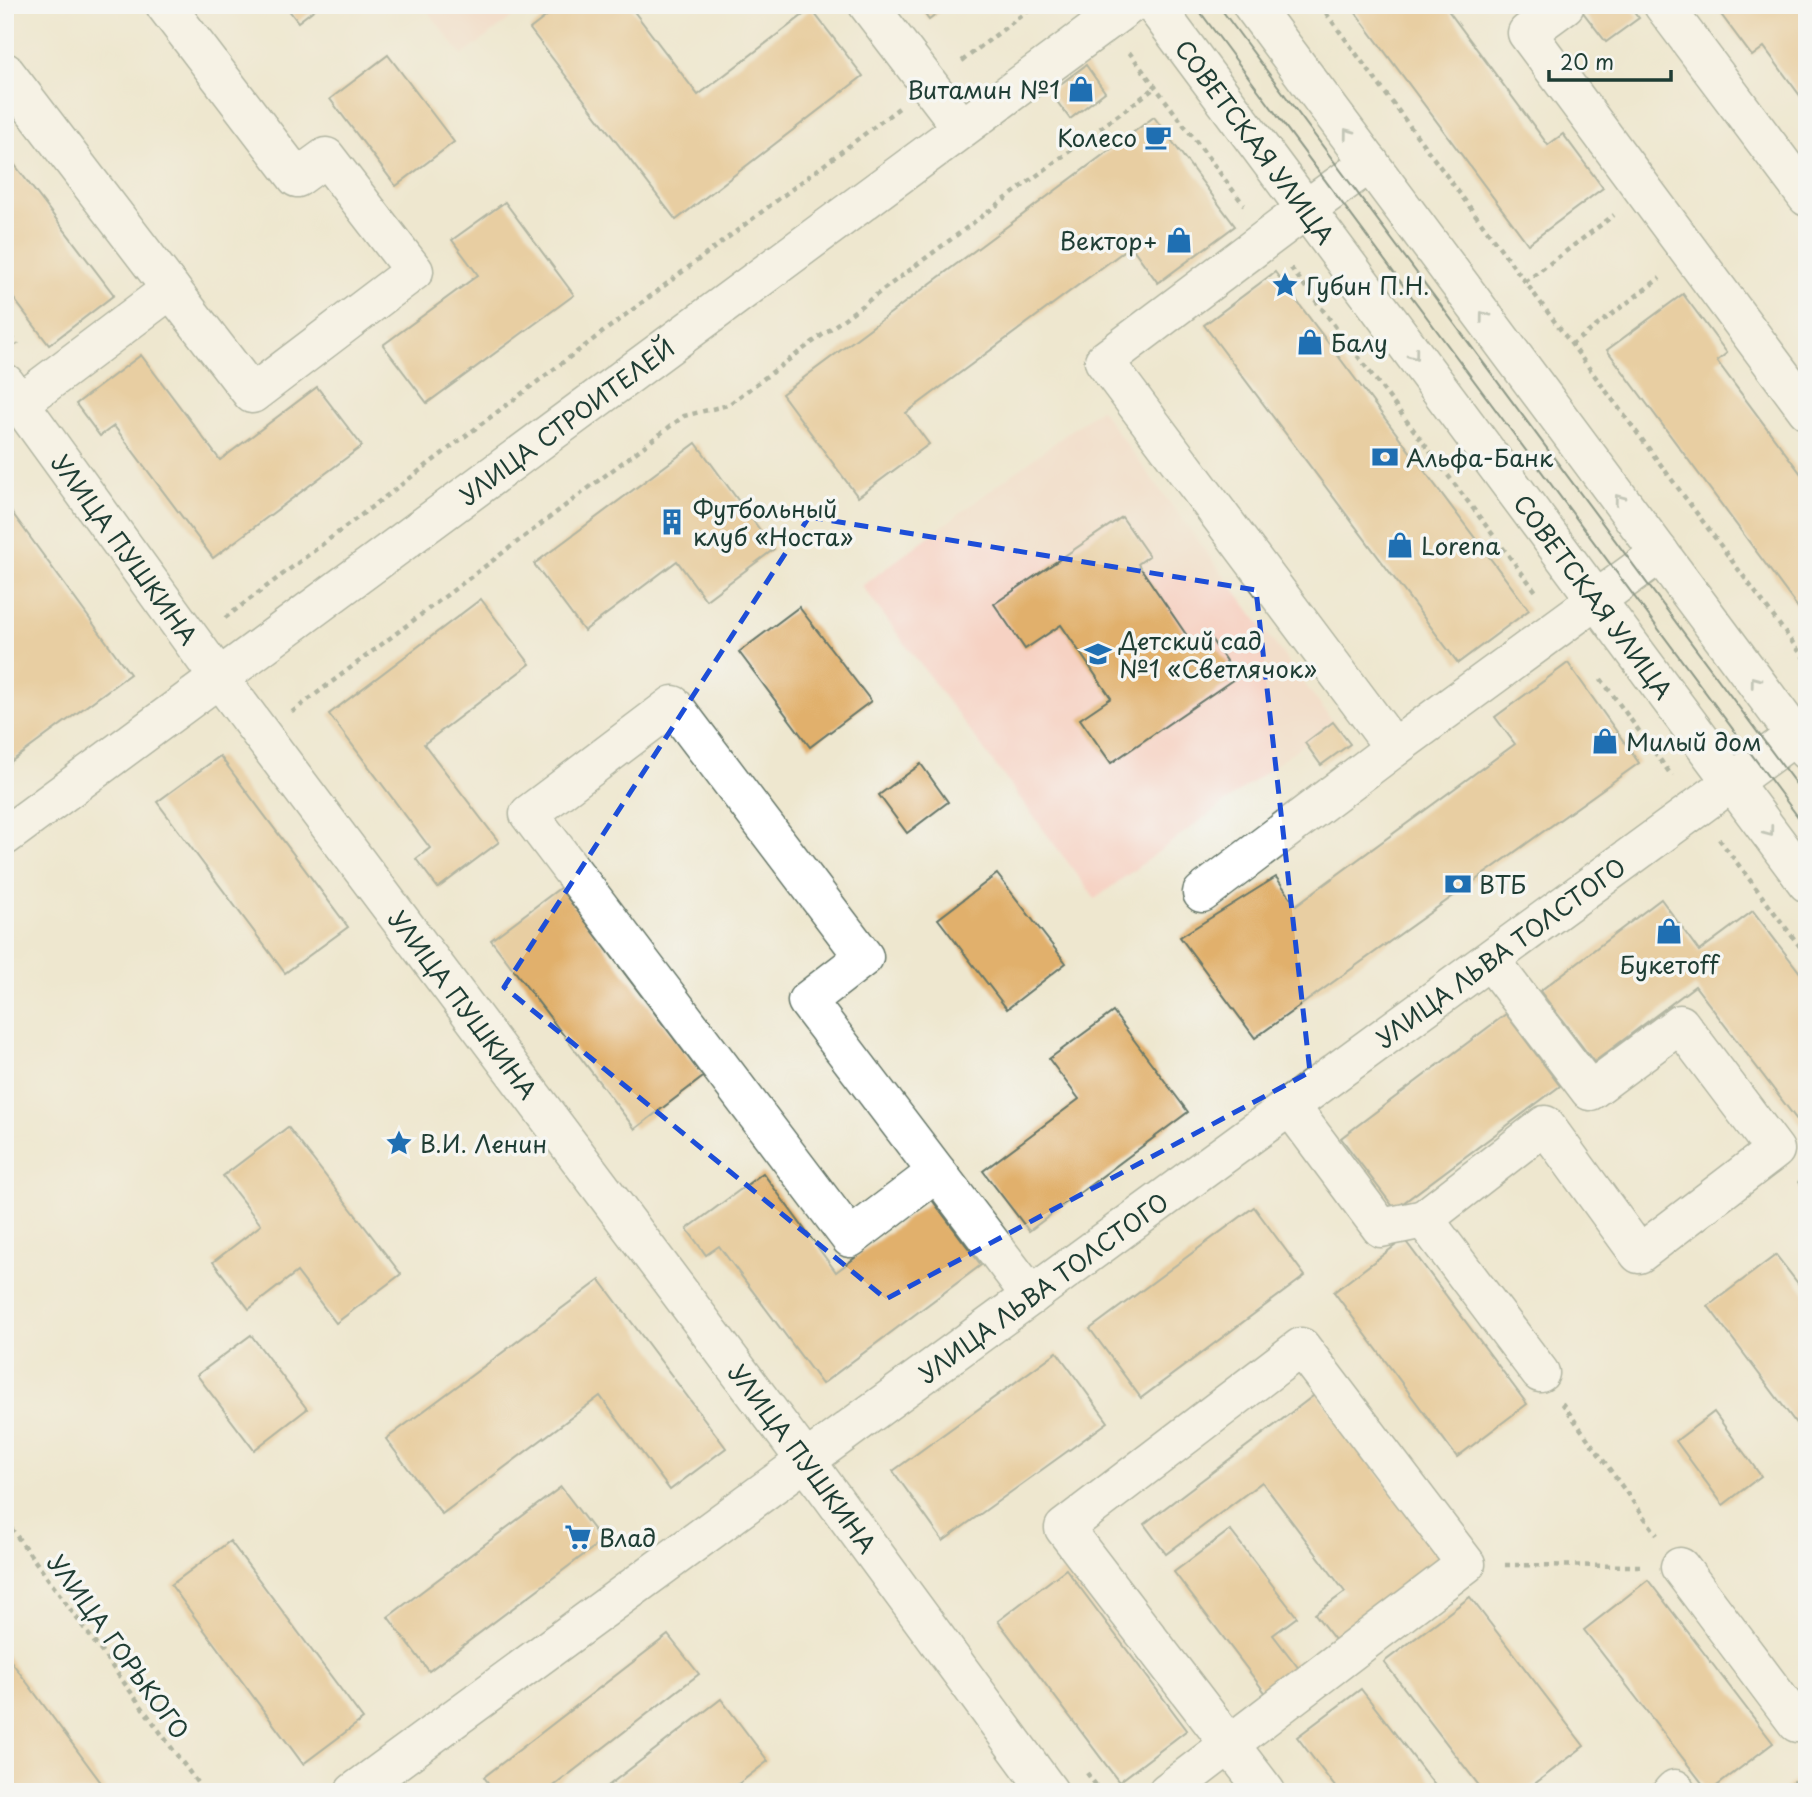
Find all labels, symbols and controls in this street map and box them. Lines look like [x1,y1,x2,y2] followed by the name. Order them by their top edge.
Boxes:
[1167,31,1344,251] street label: СОВЕТСКАЯ УЛИЦА
[1549,38,1672,82] scale bar
[1560,45,1614,77] text: 20 m
[907,71,1060,107] place label: Витамин №1
[1066,74,1096,104] shop icon: Витамин №1
[1057,119,1137,155] place label: Колесо
[1143,122,1173,152] cafe icon: Колесо
[1344,128,1356,141] one-way arrow
[1060,222,1158,258] place label: Вектор+
[1164,225,1194,255] shop icon: Вектор+
[1306,267,1430,303] place label: Губин П.Н.
[1270,270,1300,300] place icon: Губин П.Н.
[1479,311,1492,324] one-way arrow
[1331,324,1388,360] place label: Балу
[1295,327,1325,357] shop icon: Балу
[451,329,682,513] street label: УЛИЦА СТРОИТЕЛЕЙ
[1406,347,1418,360] one-way arrow
[1406,439,1554,475] place label: Альфа-Банк
[1370,442,1400,472] bank icon: Альфа-Банк
[44,446,207,652] street label: УЛИЦА ПУШКИНА
[1506,486,1682,706] street label: СОВЕТСКАЯ УЛИЦА
[693,490,853,554] place label: Футбольный клуб «Носта»
[1615,494,1627,506] one-way arrow
[657,507,687,537] building icon: Футбольный клуб «Носта»
[1421,527,1500,563] place label: Lorena
[1385,530,1415,560] shop icon: Lorena
[1118,622,1317,686] place label: Детский сад №1 «Светлячок»
[1083,639,1113,669] school or university icon: Детский сад №1 «Светлячок»
[1751,676,1763,689] one-way arrow
[1626,723,1762,759] place label: Милый дом
[1590,726,1620,756] shop icon: Милый дом
[1761,825,1774,837] one-way arrow
[1368,848,1633,1056] street label: УЛИЦА ЛЬВА ТОЛСТОГО
[1479,866,1526,902] place label: ВТБ
[1443,869,1473,899] bank icon: ВТБ
[381,902,546,1106] street label: УЛИЦА ПУШКИНА
[1654,916,1684,946] shop icon: Букетoff
[1619,946,1720,982] place label: Букетoff
[420,1125,547,1161] place label: В.И. Ленин
[384,1128,414,1158] place icon: В.И. Ленин
[910,1183,1175,1391] street label: УЛИЦА ЛЬВА ТОЛСТОГО
[721,1356,886,1560] street label: УЛИЦА ПУШКИНА
[599,1519,656,1555] place label: Влад
[563,1522,593,1552] supermarket icon: Влад
[39,1546,199,1746] street label: УЛИЦА ГОРЬКОГО

